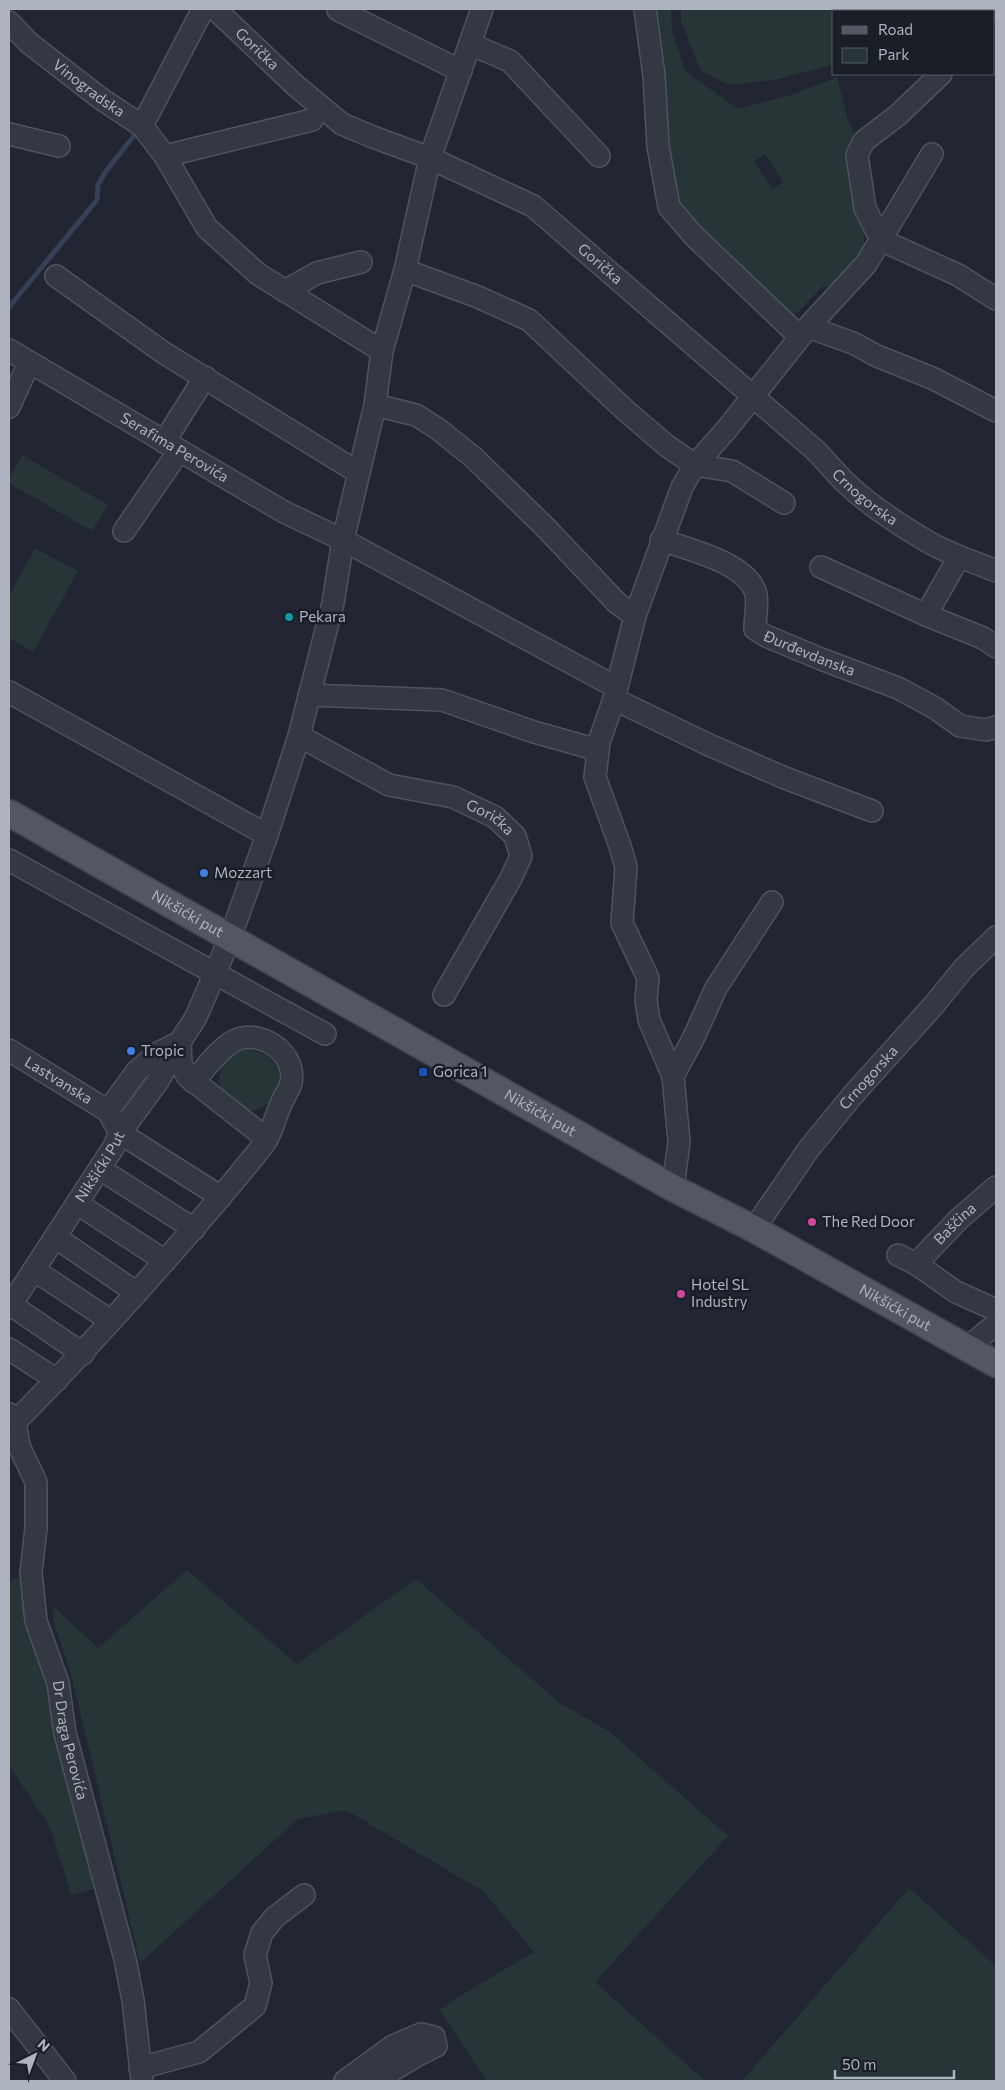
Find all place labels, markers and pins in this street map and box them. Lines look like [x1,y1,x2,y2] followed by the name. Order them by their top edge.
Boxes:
[299,607,346,625] place label: Pekara
[283,611,295,623] marker: Pekara
[214,863,272,881] place label: Mozzart
[198,867,210,879] marker: Mozzart
[141,1041,184,1059] place label: Tropic
[125,1045,137,1057] marker: Tropic
[433,1062,487,1080] place label: Gorica 1
[417,1066,429,1078] marker: Gorica 1
[822,1212,915,1230] place label: The Red Door
[806,1216,818,1228] marker: The Red Door
[691,1275,750,1310] place label: Hotel SL Industry
[675,1288,687,1300] marker: Hotel SL Industry

